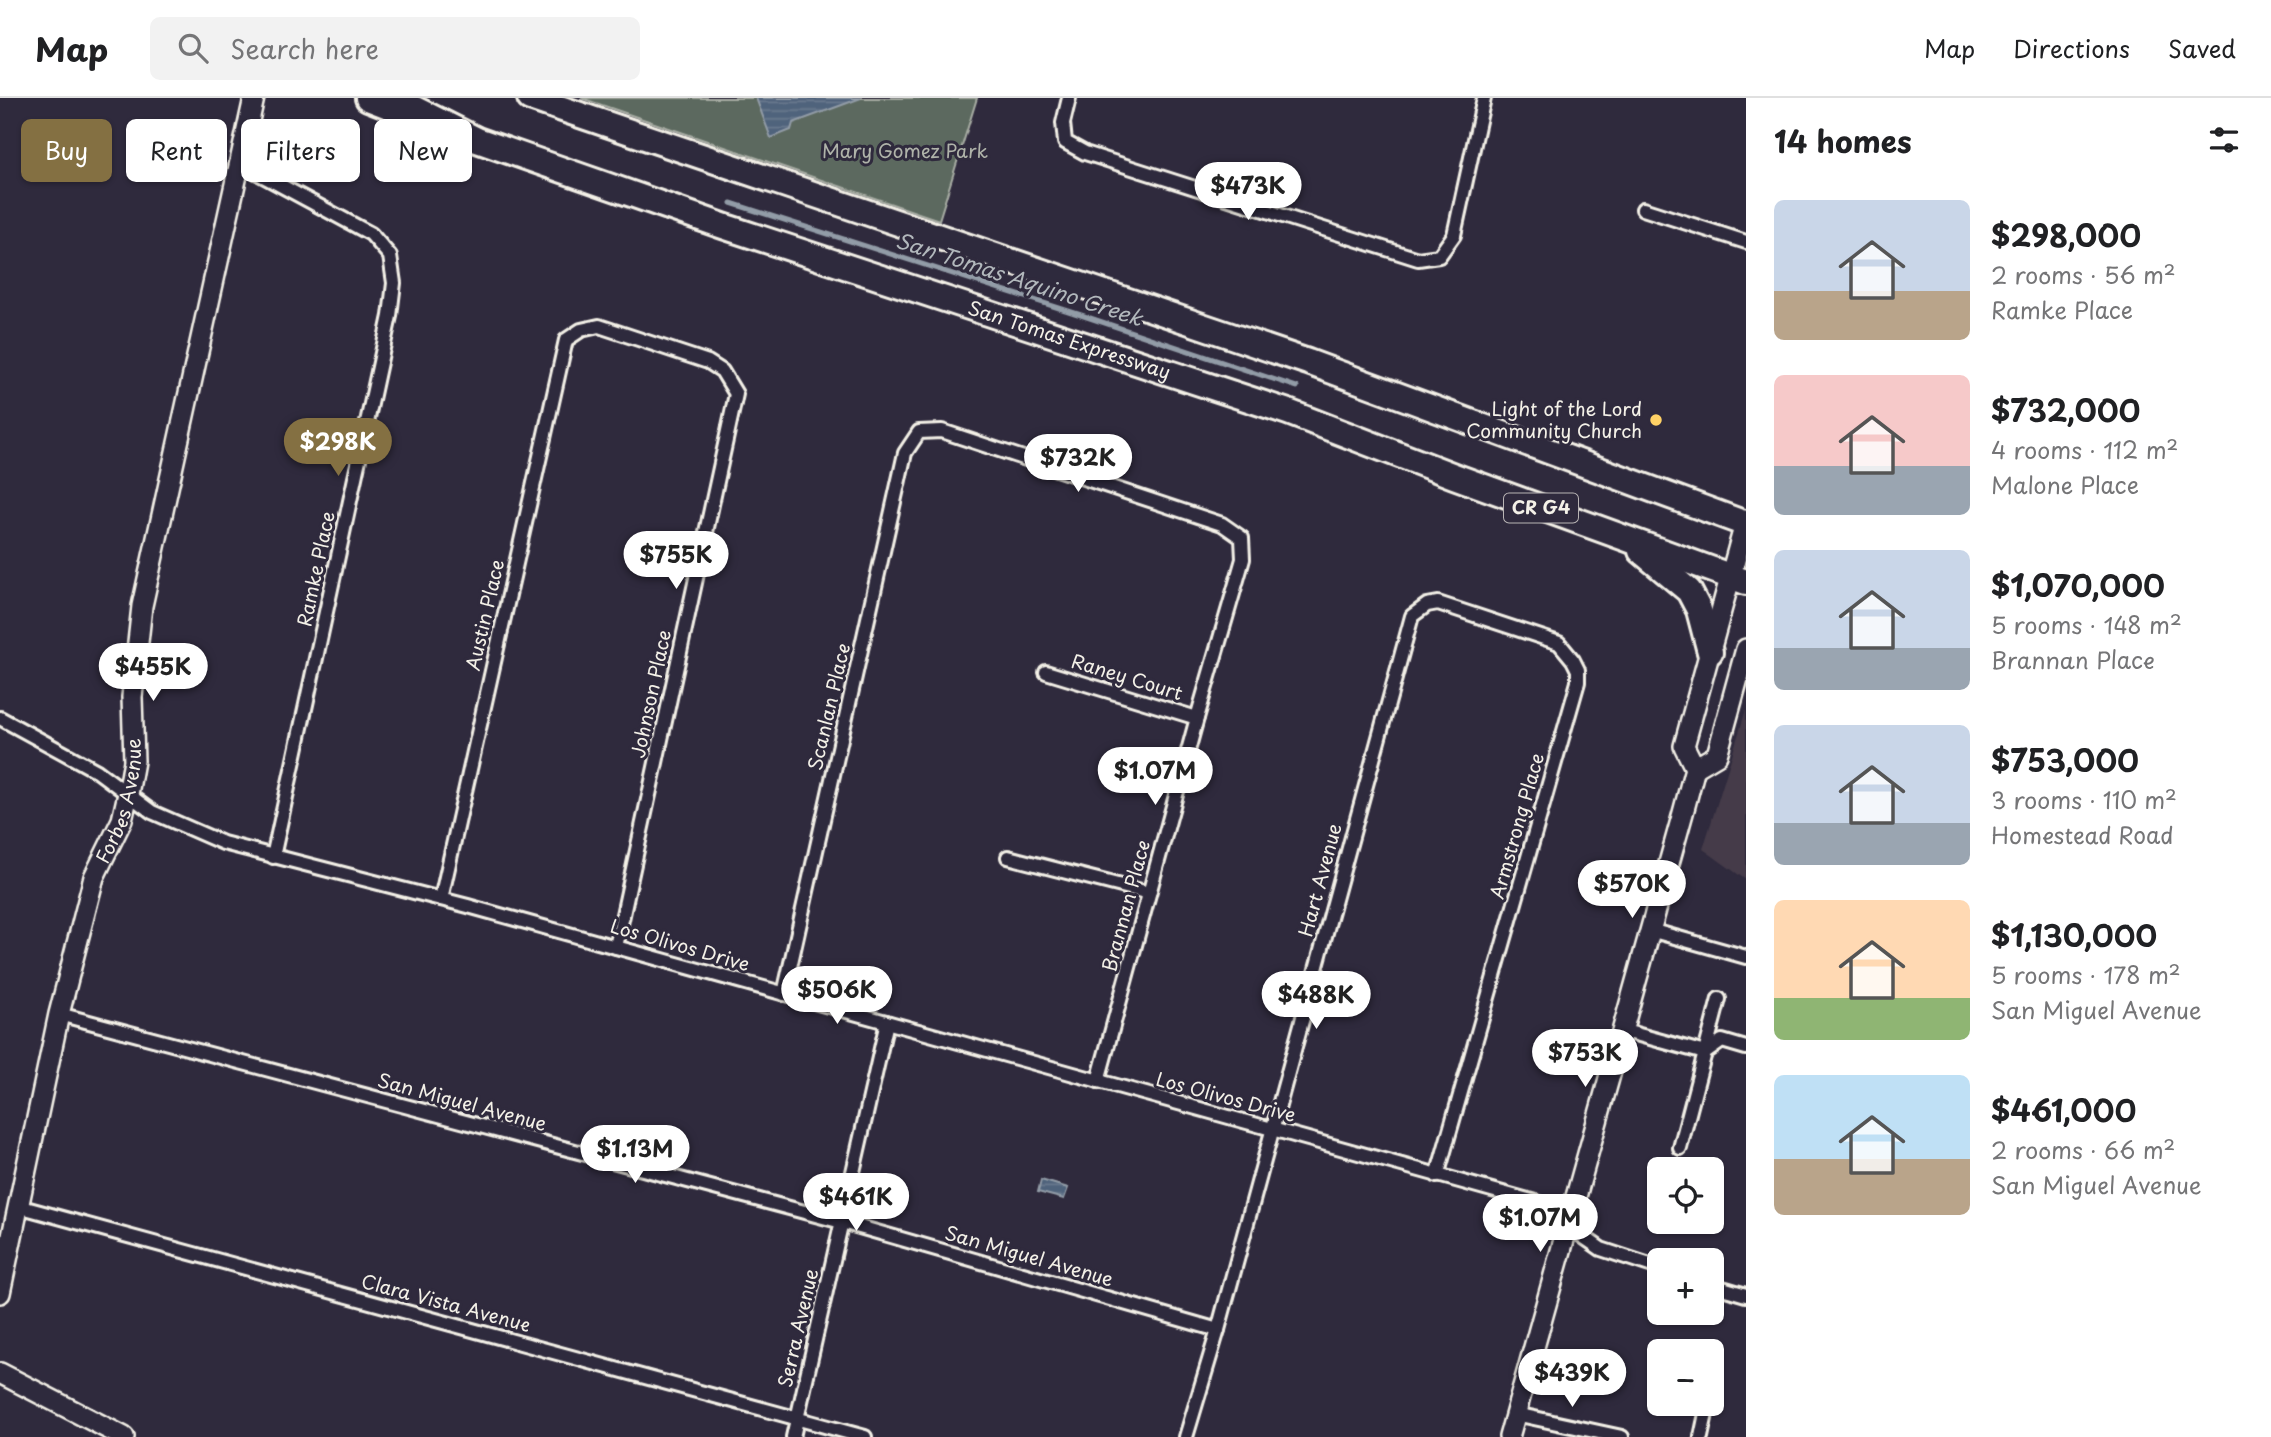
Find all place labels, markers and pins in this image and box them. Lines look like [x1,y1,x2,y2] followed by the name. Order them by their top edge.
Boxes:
[1199,162,1297,222] pin: $473K
[1466,394,1642,444] place label: Light of the Lord Community Church
[1648,412,1664,428] marker: Light of the Lord Community Church
[289,418,387,478] pin: $298K
[1029,434,1127,494] pin: $732K
[627,532,725,591] pin: $755K
[104,644,202,703] pin: $455K
[1098,748,1212,807] pin: $1.07M
[1583,860,1681,920] pin: $570K
[788,967,886,1026] pin: $506K
[1267,972,1365,1031] pin: $488K
[1536,1030,1634,1089] pin: $753K
[578,1126,692,1185] pin: $1.13M
[807,1174,905,1233] pin: $461K
[1483,1194,1597,1254] pin: $1.07M
[1523,1350,1621,1409] pin: $439K

